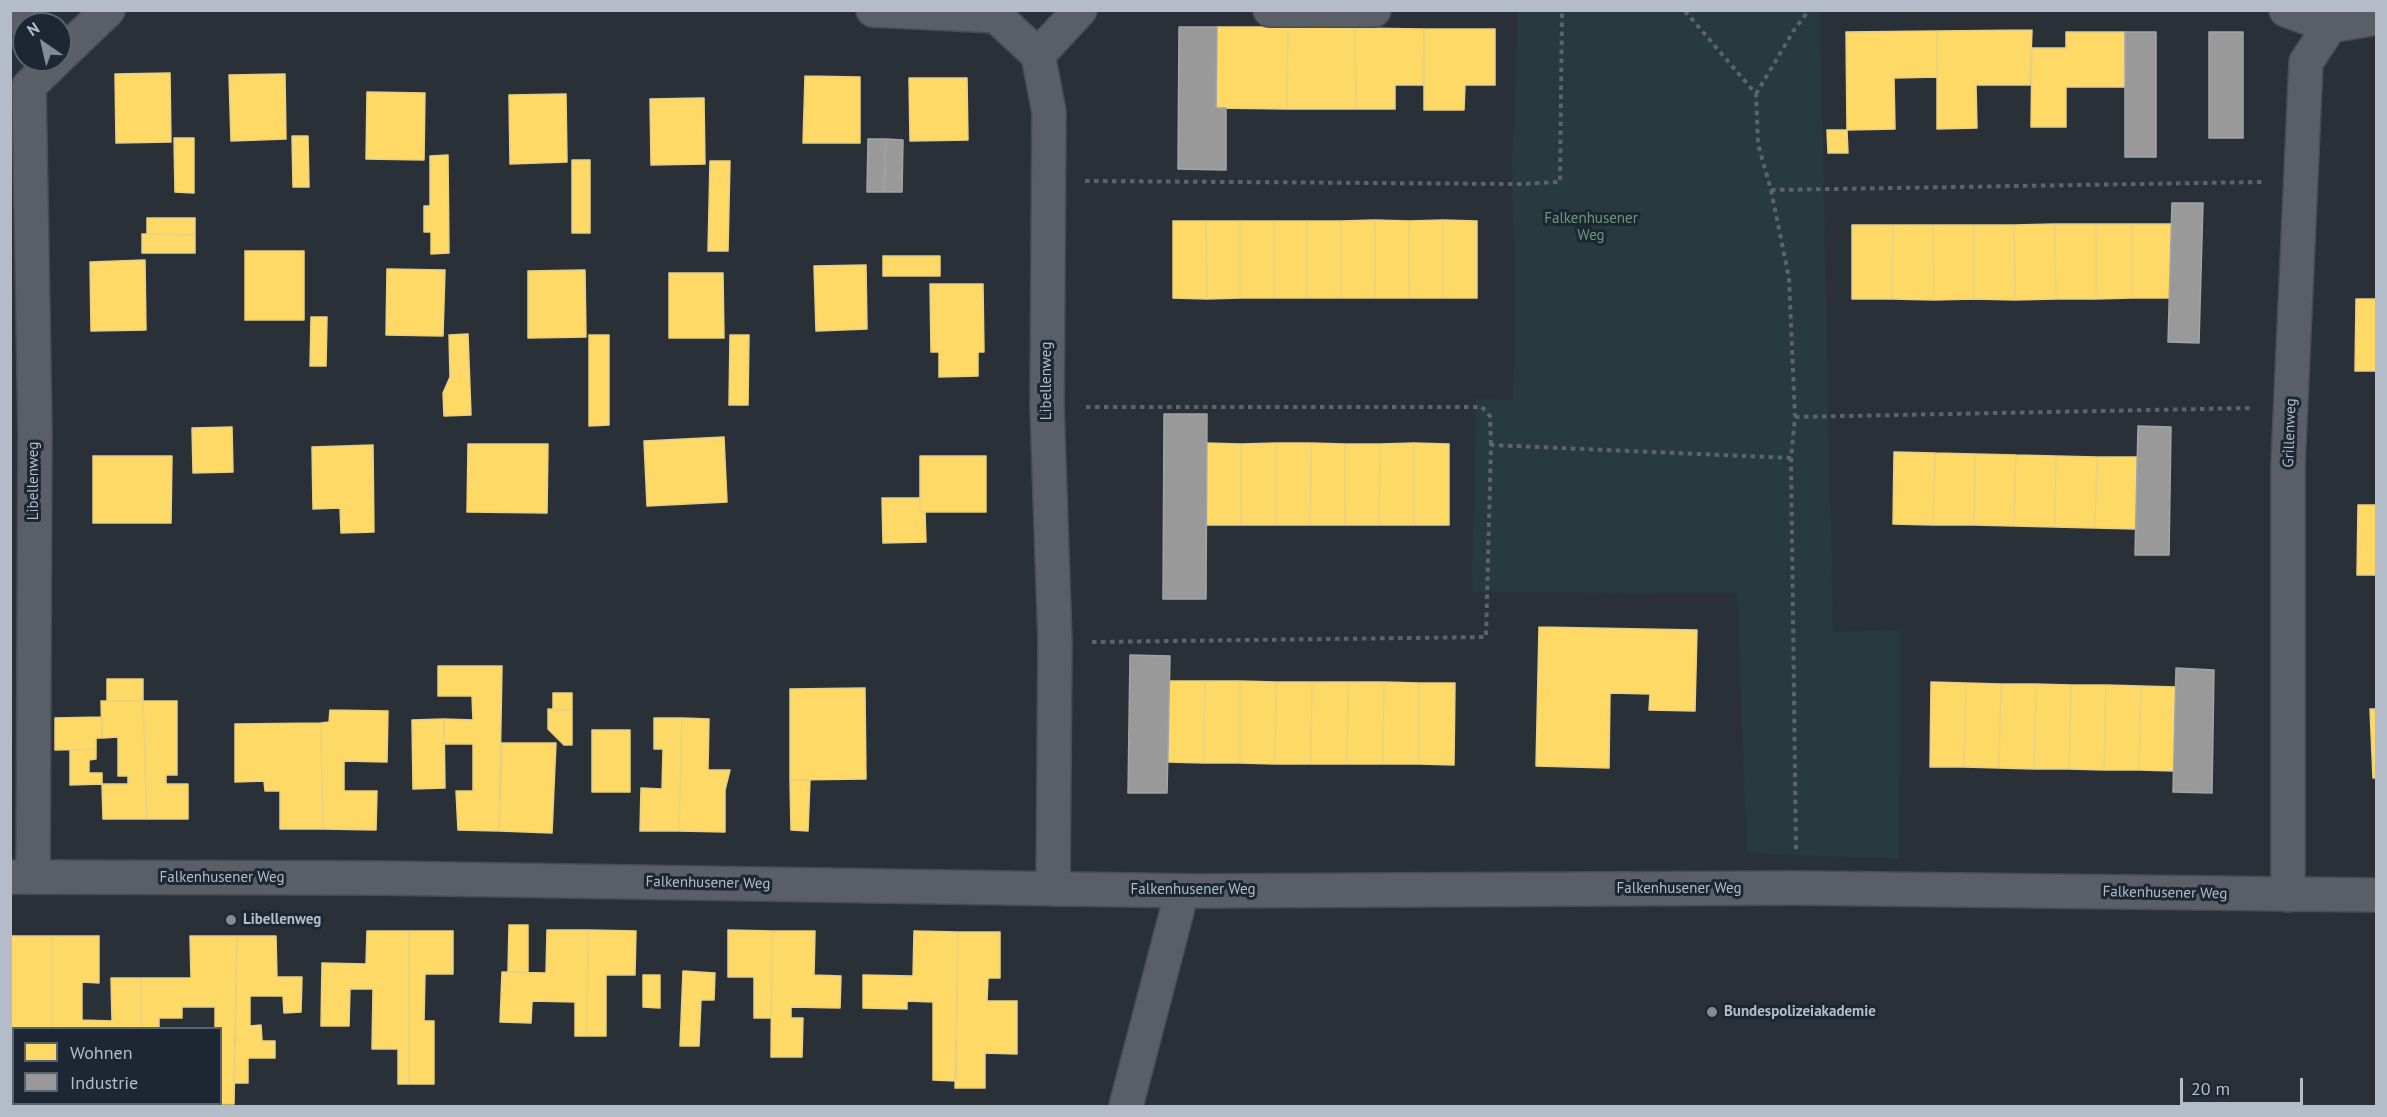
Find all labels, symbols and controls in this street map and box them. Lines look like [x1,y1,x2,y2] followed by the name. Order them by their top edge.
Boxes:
[12,12,72,72] north arrow
[23,18,43,40] text: N
[1544,210,1638,245] park label: Falkenhusener Weg
[1038,342,1056,420] street label: Libellenweg
[2280,398,2300,468] street label: Grillenweg
[25,442,43,520] street label: Libellenweg
[160,869,284,887] street label: Falkenhusener Weg
[645,873,771,893] street label: Falkenhusener Weg
[1617,880,1741,898] street label: Falkenhusener Weg
[1131,881,1255,899] street label: Falkenhusener Weg
[2102,883,2228,903] street label: Falkenhusener Weg
[243,911,321,929] place label: Libellenweg
[224,913,238,927] marker: Libellenweg
[1724,1003,1876,1021] place label: Bundespolizeiakademie
[1705,1005,1719,1019] marker: Bundespolizeiakademie
[12,1027,222,1105] legend
[70,1041,132,1064] text: Wohnen
[2183,1066,2306,1104] scale bar
[70,1071,138,1094] text: Industrie
[2191,1077,2230,1100] text: 20 m

